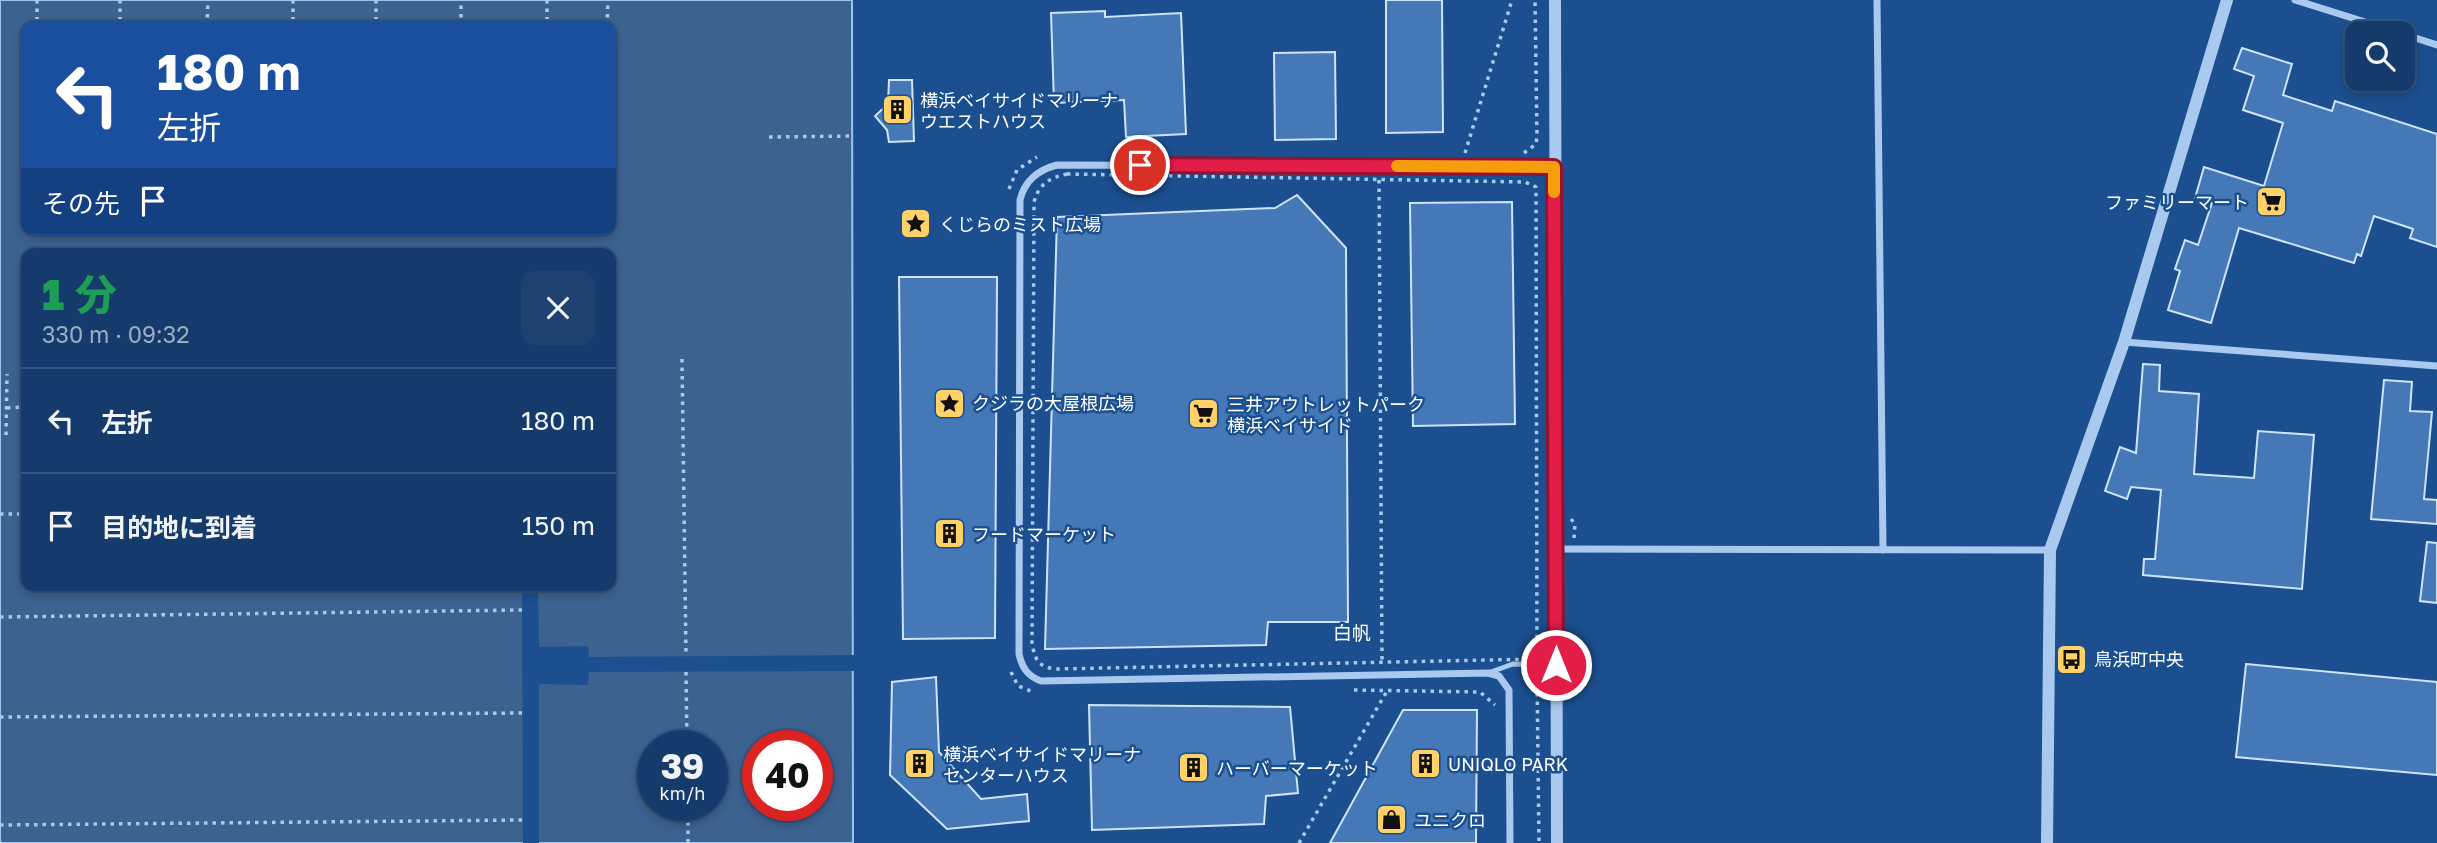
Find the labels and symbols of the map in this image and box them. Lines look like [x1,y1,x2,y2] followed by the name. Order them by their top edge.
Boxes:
[920,89,1118,132] place label: 横浜ベイサイドマリーナ ウエストハウス
[880,93,914,127] building icon: 横浜ベイサイドマリーナ ウエストハウス
[1110,135,1170,195] pin
[2255,185,2289,219] supermarket icon: ファミリーマート
[2105,191,2249,213] place label: ファミリーマート
[899,207,933,241] place icon: くじらのミスト広場
[939,213,1101,235] place label: くじらのミスト広場
[932,386,966,420] place icon: クジラの大屋根広場
[972,392,1134,414] place label: クジラの大屋根広場
[1227,393,1425,436] place label: 三井アウトレットパーク 横浜ベイサイド
[1187,397,1221,431] supermarket icon: 三井アウトレットパーク 横浜ベイサイド
[932,517,966,551] building icon: フードマーケット
[972,523,1116,545] place label: フードマーケット
[1333,621,1371,644] district label: 白帆
[1519,628,1593,702] position arrow
[2054,642,2088,676] bus stop icon: 鳥浜町中央
[2094,648,2184,670] place label: 鳥浜町中央
[742,730,833,821] speed limit sign: 40
[943,743,1141,786] place label: 横浜ベイサイドマリーナ センターハウス
[903,747,937,781] building icon: 横浜ベイサイドマリーナ センターハウス
[1408,747,1442,781] building icon: UNIQLO PARK
[1176,751,1210,785] building icon: ハーバーマーケット
[1448,753,1568,775] place label: UNIQLO PARK
[1216,757,1378,779] place label: ハーバーマーケット
[1374,803,1408,837] shop icon: ユニクロ
[1414,809,1486,831] place label: ユニクロ

